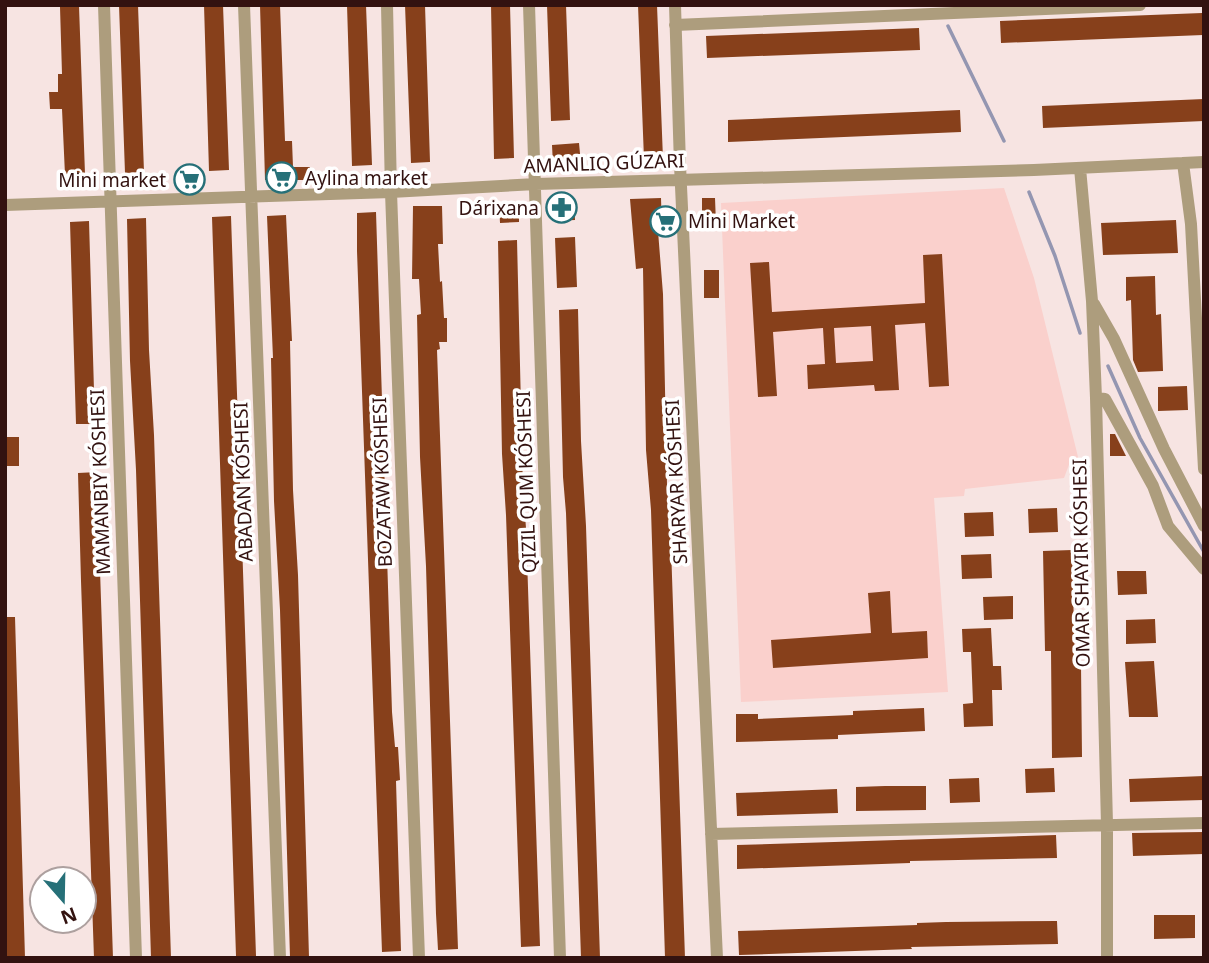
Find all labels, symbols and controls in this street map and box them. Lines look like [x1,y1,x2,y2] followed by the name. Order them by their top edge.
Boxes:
[523,147,685,179] street label: AMANLIQ GÚZARI
[265,161,299,195] supermarket icon: Aylina market
[172,163,206,197] supermarket icon: Mini market
[305,165,428,191] place label: Aylina market
[58,167,166,193] place label: Mini market
[545,191,579,225] pharmacy icon: Dárixana
[459,195,539,221] place label: Dárixana
[648,204,682,238] supermarket icon: Mini Market
[688,208,795,234] place label: Mini Market
[84,389,116,575] street label: MAMANBIY KÓSHESI
[510,390,542,574] street label: QIZIL QUM KÓSHESI
[366,397,398,567] street label: BOZATAW KÓSHESI
[659,399,693,565] street label: SHARYAR KÓSHESI
[227,402,259,562] street label: ABADAN KÓSHESI
[1066,458,1096,668] street label: OMAR SHAYIR KÓSHESI
[28,865,98,935] north arrow
[57,901,81,931] text: N

